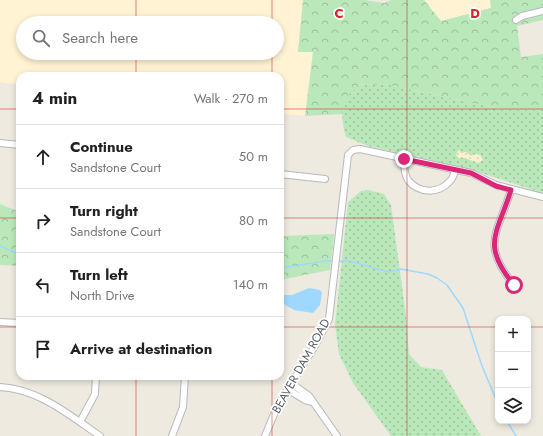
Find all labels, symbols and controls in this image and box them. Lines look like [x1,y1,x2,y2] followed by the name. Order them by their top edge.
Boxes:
[334,4,344,23] text: C
[470,4,480,23] text: D
[16,16,284,60] search box
[30,27,52,49] icon: search
[62,27,138,49] text: Search here
[32,86,77,110] text: 4 min
[194,89,268,108] text: Walk · 270 m
[70,136,133,158] text: Continue
[32,146,54,168] icon: ahead
[239,147,268,166] text: 50 m
[395,150,413,168] route end
[70,158,161,177] text: Sandstone Court
[70,200,138,222] text: Turn right
[32,210,54,232] icon: right
[239,211,268,230] text: 80 m
[70,222,161,241] text: Sandstone Court
[70,264,128,286] text: Turn left
[32,274,54,296] icon: left
[233,275,268,294] text: 140 m
[505,276,523,294] route start
[70,286,134,305] text: North Drive
[267,315,335,417] street label: BEAVER DAM ROAD
[495,316,531,424] map controls
[495,316,531,352] button: +
[32,338,54,360] icon: arrive
[70,338,212,360] text: Arrive at destination
[495,352,531,388] button: −
[495,388,531,424] button: layers

